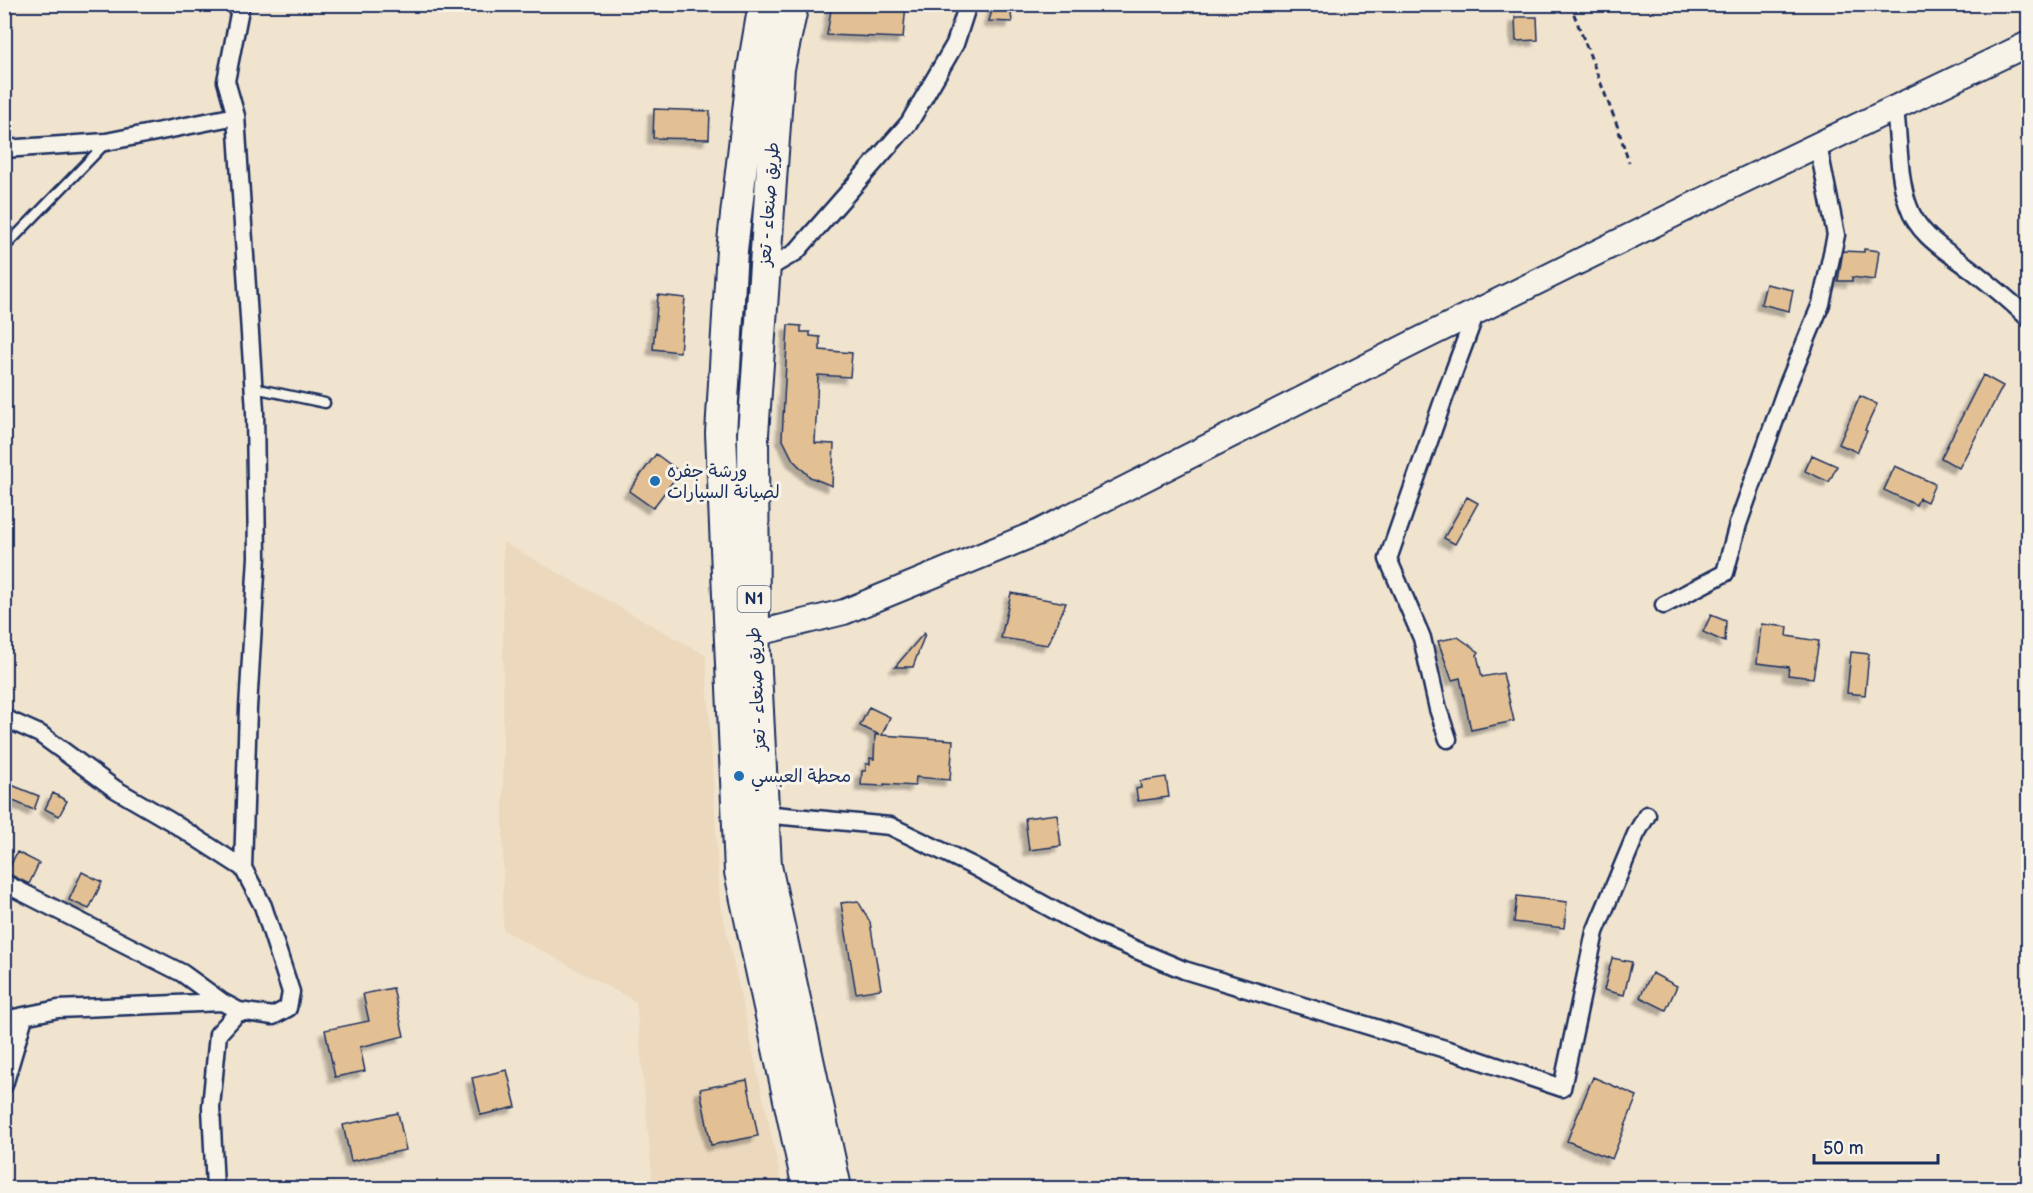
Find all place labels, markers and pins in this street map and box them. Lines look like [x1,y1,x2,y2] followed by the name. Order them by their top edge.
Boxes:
[667,461,780,503] place label: ورشة جفره لصيانة السيارات
[648,474,662,488] marker: ورشة جفره لصيانة السيارات
[751,766,851,792] place label: محطة العبسي
[732,769,746,783] marker: محطة العبسي

